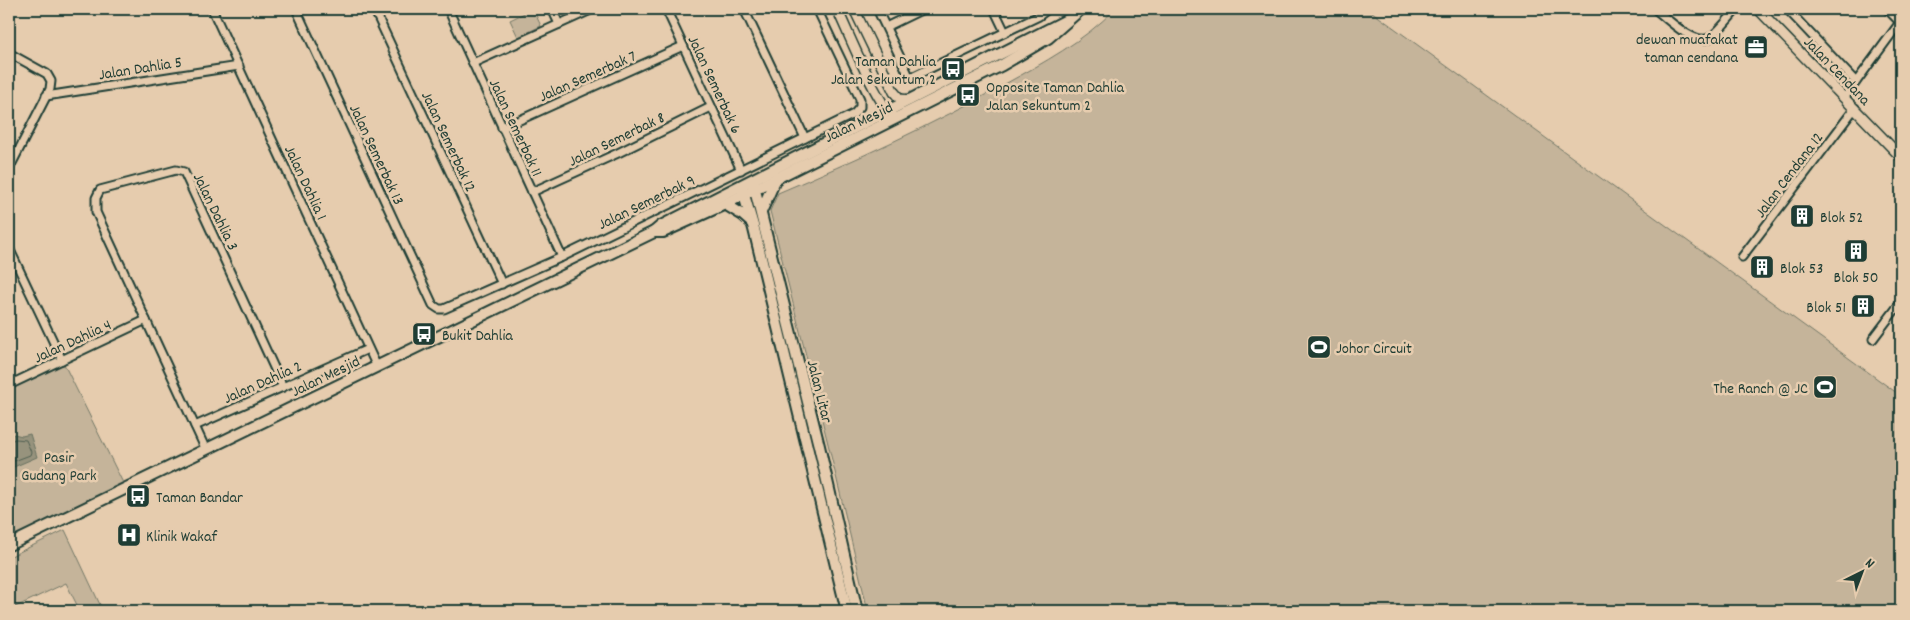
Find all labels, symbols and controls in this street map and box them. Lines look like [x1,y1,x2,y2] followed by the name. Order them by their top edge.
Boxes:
[1636,29,1738,70] place label: dewan muafakat taman cendana
[681,32,747,138] street label: Jalan Semerbak 6
[1797,32,1875,112] street label: Jalan Cendana
[1743,34,1769,60] office icon: dewan muafakat taman cendana
[536,46,640,109] street label: Jalan Semerbak 7
[831,51,936,92] place label: Taman Dahlia Jalan Sekuntum 2
[97,52,184,87] street label: Jalan Dahlia 5
[940,56,966,82] bus stop icon: Taman Dahlia Jalan Sekuntum 2
[482,75,547,181] street label: Jalan Semerbak 11
[986,77,1125,118] place label: Opposite Taman Dahlia Jalan Sekuntum 2
[955,82,981,108] bus stop icon: Opposite Taman Dahlia Jalan Sekuntum 2
[414,88,481,196] street label: Jalan Semerbak 12
[821,97,897,150] street label: Jalan Mesjid
[342,101,409,209] street label: Jalan Semerbak 13
[565,107,669,174] street label: Jalan Semerbak 8
[1750,128,1830,223] street label: Jalan Cendana 12
[277,142,332,224] street label: Jalan Dahlia 1
[186,169,243,255] street label: Jalan Dahlia 3
[595,170,700,237] street label: Jalan Semerbak 9
[1789,203,1815,229] building icon: Blok 52
[1820,207,1863,230] place label: Blok 52
[1843,238,1869,264] building icon: Blok 50
[1749,254,1775,280] building icon: Blok 53
[1780,258,1823,281] place label: Blok 53
[1834,267,1878,290] place label: Blok 50
[1850,293,1876,319] building icon: Blok 51
[1806,297,1846,320] place label: Blok 51
[30,314,116,370] street label: Jalan Dahlia 4
[411,321,437,347] bus stop icon: Bukit Dahlia
[442,325,513,348] place label: Bukit Dahlia
[1306,334,1332,360] sports icon: Johor Circuit
[1336,338,1412,361] place label: Johor Circuit
[288,351,364,404] street label: Jalan Mesjid
[220,356,306,411] street label: Jalan Dahlia 2
[800,358,838,426] street label: Jalan Litar
[1812,374,1838,400] sports icon: The Ranch @ JC
[1713,378,1808,401] place label: The Ranch @ JC
[21,447,97,488] park label: Pasir Gudang Park
[125,483,151,509] bus stop icon: Taman Bandar
[156,487,243,510] place label: Taman Bandar
[116,522,142,548] hospital icon: Klinik Wakaf
[146,526,217,549] place label: Klinik Wakaf
[1838,548,1888,598] north arrow
[1860,554,1879,574] text: N

